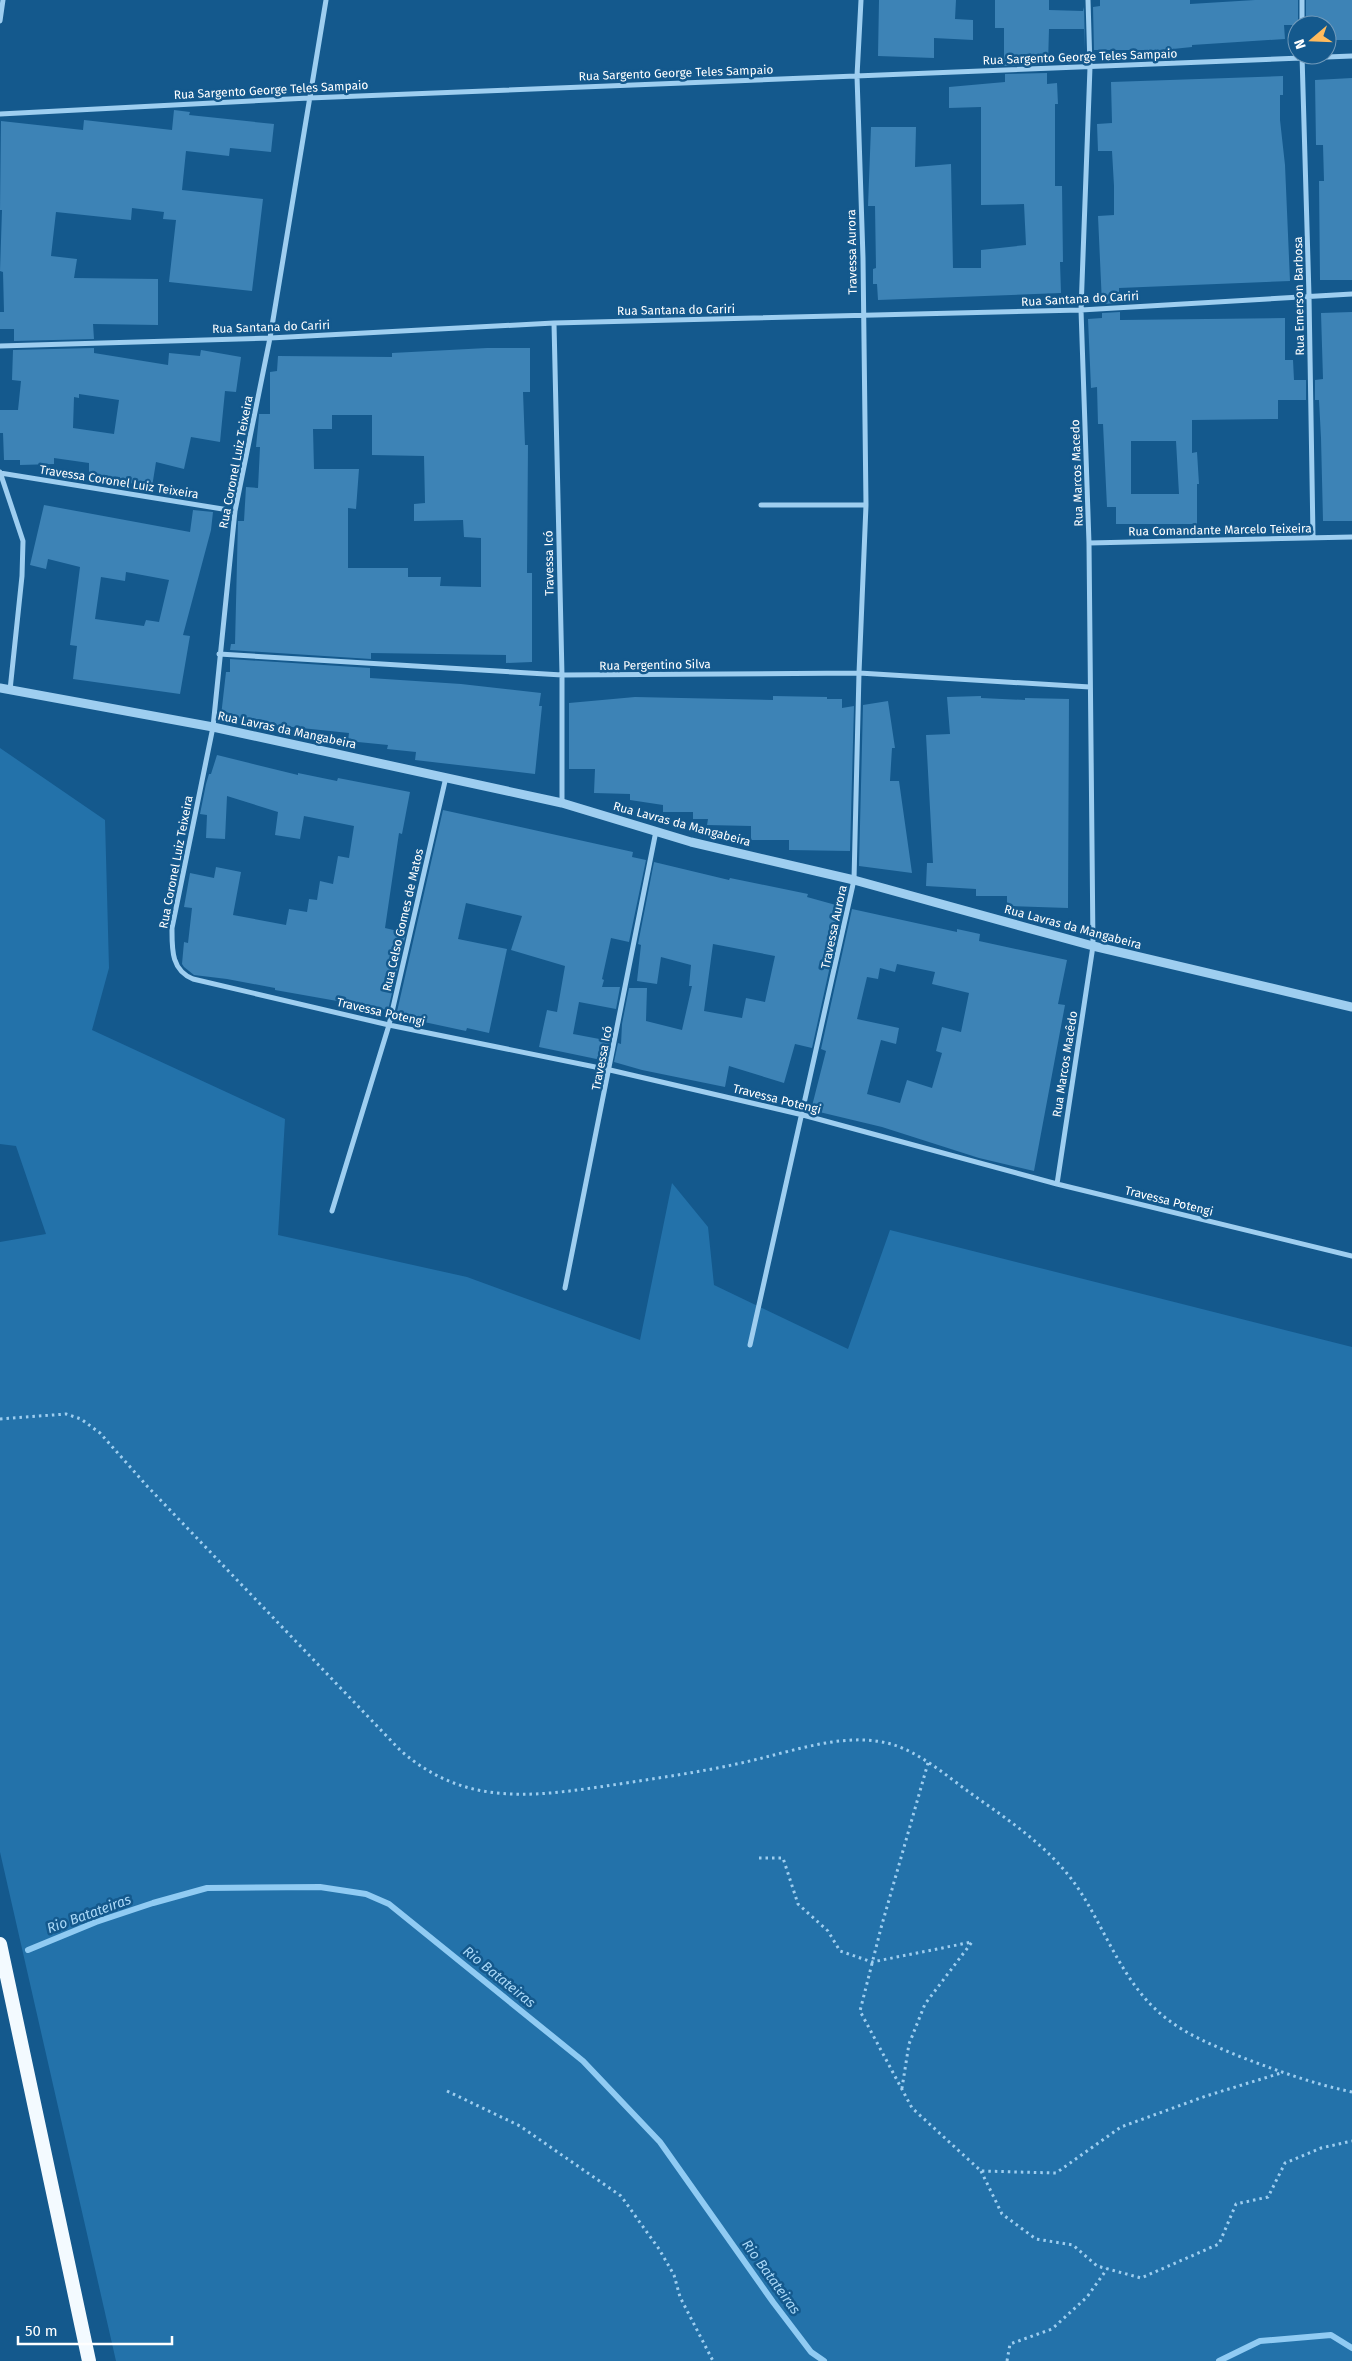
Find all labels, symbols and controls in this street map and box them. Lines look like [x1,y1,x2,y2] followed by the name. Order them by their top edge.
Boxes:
[1287,15,1337,65] north arrow
[1291,37,1310,51] text: N
[982,47,1178,67] street label: Rua Sargento George Teles Sampaio
[578,63,774,83] street label: Rua Sargento George Teles Sampaio
[173,78,369,102] street label: Rua Sargento George Teles Sampaio
[844,209,860,295] street label: Travessa Aurora
[1291,236,1307,356] street label: Rua Emerson Barbosa
[1021,289,1139,309] street label: Rua Santana do Cariri
[617,302,735,318] street label: Rua Santana do Cariri
[212,318,330,336] street label: Rua Santana do Cariri
[216,394,256,530] street label: Rua Coronel Luiz Teixeira
[1068,419,1086,527] street label: Rua Marcos Macedo
[38,462,200,502] street label: Travessa Coronel Luiz Teixeira
[1128,521,1312,539] street label: Rua Comandante Marcelo Teixeira
[541,530,557,596] street label: Travessa Icó
[599,657,711,673] street label: Rua Pergentino Silva
[216,708,358,752] street label: Rua Lavras da Mangabeira
[156,794,196,930] street label: Rua Coronel Luiz Teixeira
[612,799,752,849] street label: Rua Lavras da Mangabeira
[380,847,426,993] street label: Rua Celso Gomes de Matos
[818,884,850,970] street label: Travessa Aurora
[1003,902,1143,952] street label: Rua Lavras da Mangabeira
[335,995,427,1029] street label: Travessa Potengi
[1050,1010,1080,1118] street label: Rua Marcos Macêdo
[589,1025,615,1091] street label: Travessa Icó
[731,1081,823,1117] street label: Travessa Potengi
[1123,1183,1215,1219] street label: Travessa Potengi
[45,1891,134,1937] water label: Rio Batateiras
[459,1943,539,2012] water label: Rio Batateiras
[738,2236,804,2318] water label: Rio Batateiras
[18,2314,171,2346] scale bar
[25,2322,58,2340] text: 50 m

